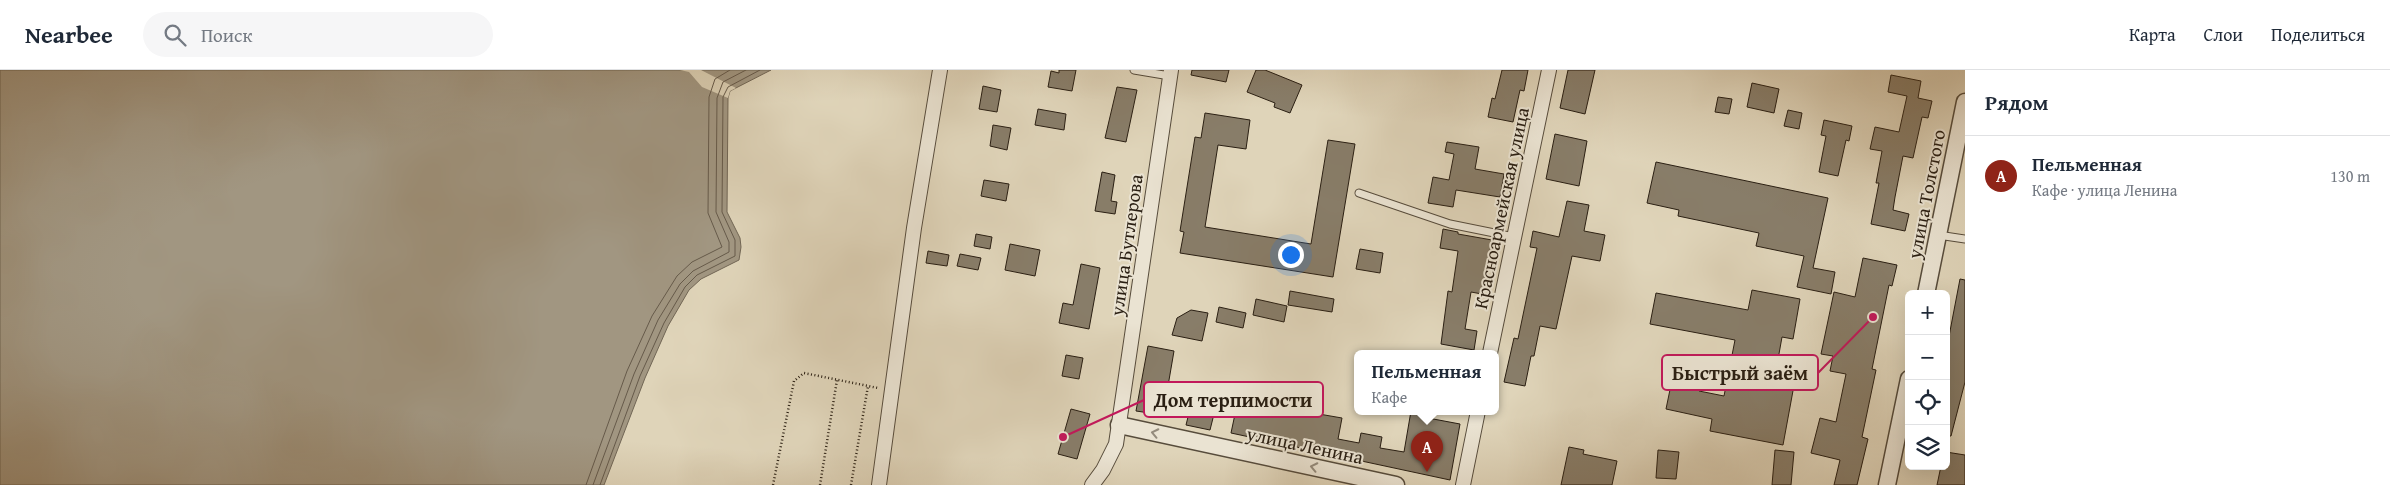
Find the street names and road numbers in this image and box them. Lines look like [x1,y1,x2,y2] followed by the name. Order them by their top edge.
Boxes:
[1466,104,1536,312] street label: Красноармейская улица
[1900,127,1952,262] street label: улица Толстого
[1102,172,1150,319] street label: улица Бутлерова
[1243,419,1366,471] street label: улица Ленина

